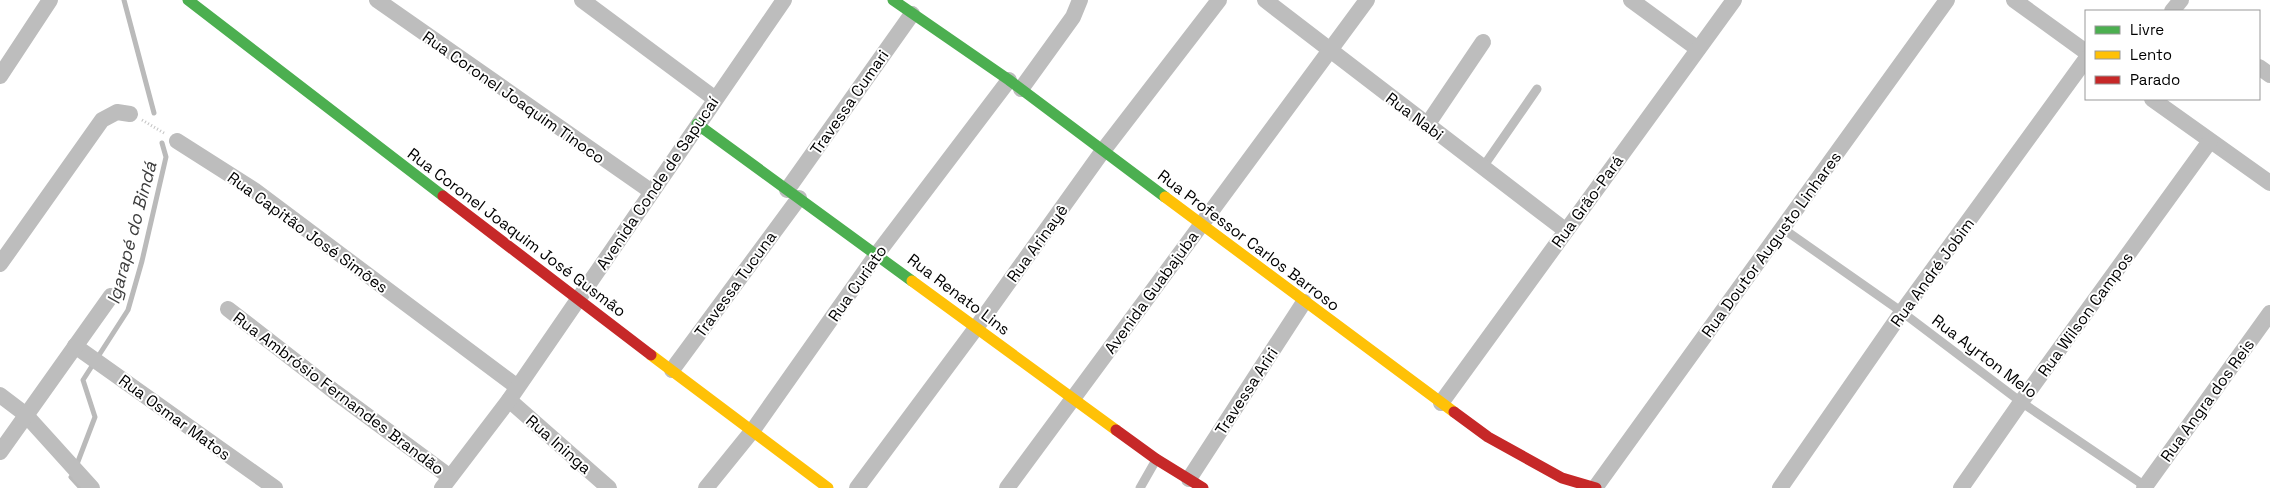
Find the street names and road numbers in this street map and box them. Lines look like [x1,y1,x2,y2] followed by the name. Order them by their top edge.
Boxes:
[418,26,609,169] street label: Rua Coronel Joaquim Tinoco
[805,46,893,159] street label: Travessa Cumari
[1382,88,1448,145] street label: Rua Nabi
[592,93,723,274] street label: Avenida Conde de Sapucaí
[403,143,630,322] street label: Rua Coronel Joaquim José Gusmão
[1697,147,1846,341] street label: Rua Doutor Augusto Linhares
[1547,151,1628,252] street label: Rua Grão-Pará
[1153,165,1344,316] street label: Rua Professor Carlos Barroso
[223,167,392,298] street label: Rua Capitão José Simões
[1002,200,1073,286] street label: Rua Arinayê
[1886,214,1979,331] street label: Rua André Jobim
[690,227,781,342] street label: Travessa Tucuna
[1100,227,1203,358] street label: Avenida Guabajuba
[823,241,891,326] street label: Rua Curiato
[2033,248,2138,381] street label: Rua Wilson Campos
[903,249,1014,340] street label: Rua Renato Lins
[229,307,448,480] street label: Rua Ambrósio Fernandes Brandão
[1928,310,2042,403] street label: Rua Ayrton Melo
[2156,335,2259,466] street label: Rua Angra dos Reis
[1210,343,1283,439] street label: Travessa Ariri
[115,370,235,465] street label: Rua Osmar Matos
[522,410,596,479] street label: Rua Ininga

